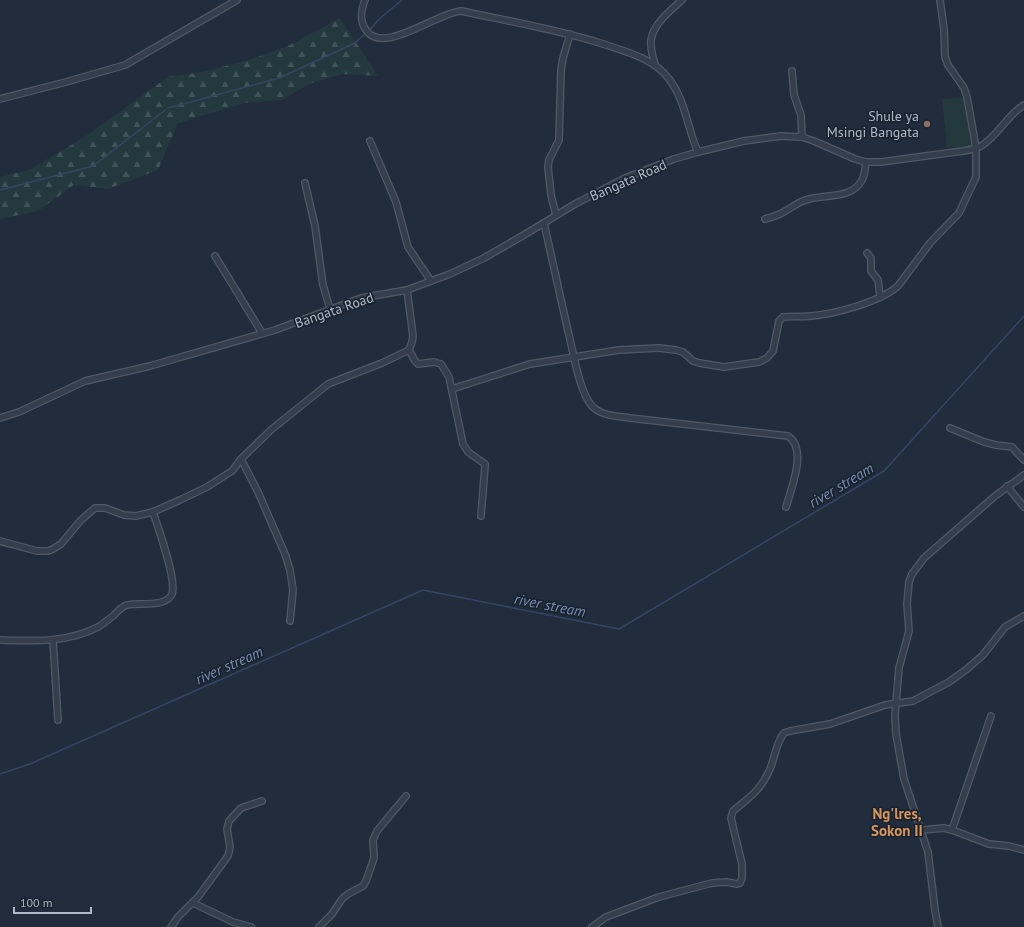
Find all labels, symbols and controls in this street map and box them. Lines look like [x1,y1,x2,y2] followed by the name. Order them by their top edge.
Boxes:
[827,107,919,141] place label: Shule ya Msingi Bangata
[922,119,932,129] marker: Shule ya Msingi Bangata
[587,155,669,205] street label: Bangata Road
[292,288,376,332] street label: Bangata Road
[805,458,877,512] water label: river stream
[513,589,587,621] water label: river stream
[192,642,266,688] water label: river stream
[871,804,923,840] district label: Ng'lres, Sokon II
[14,889,91,915] scale bar
[20,895,53,910] text: 100 m

